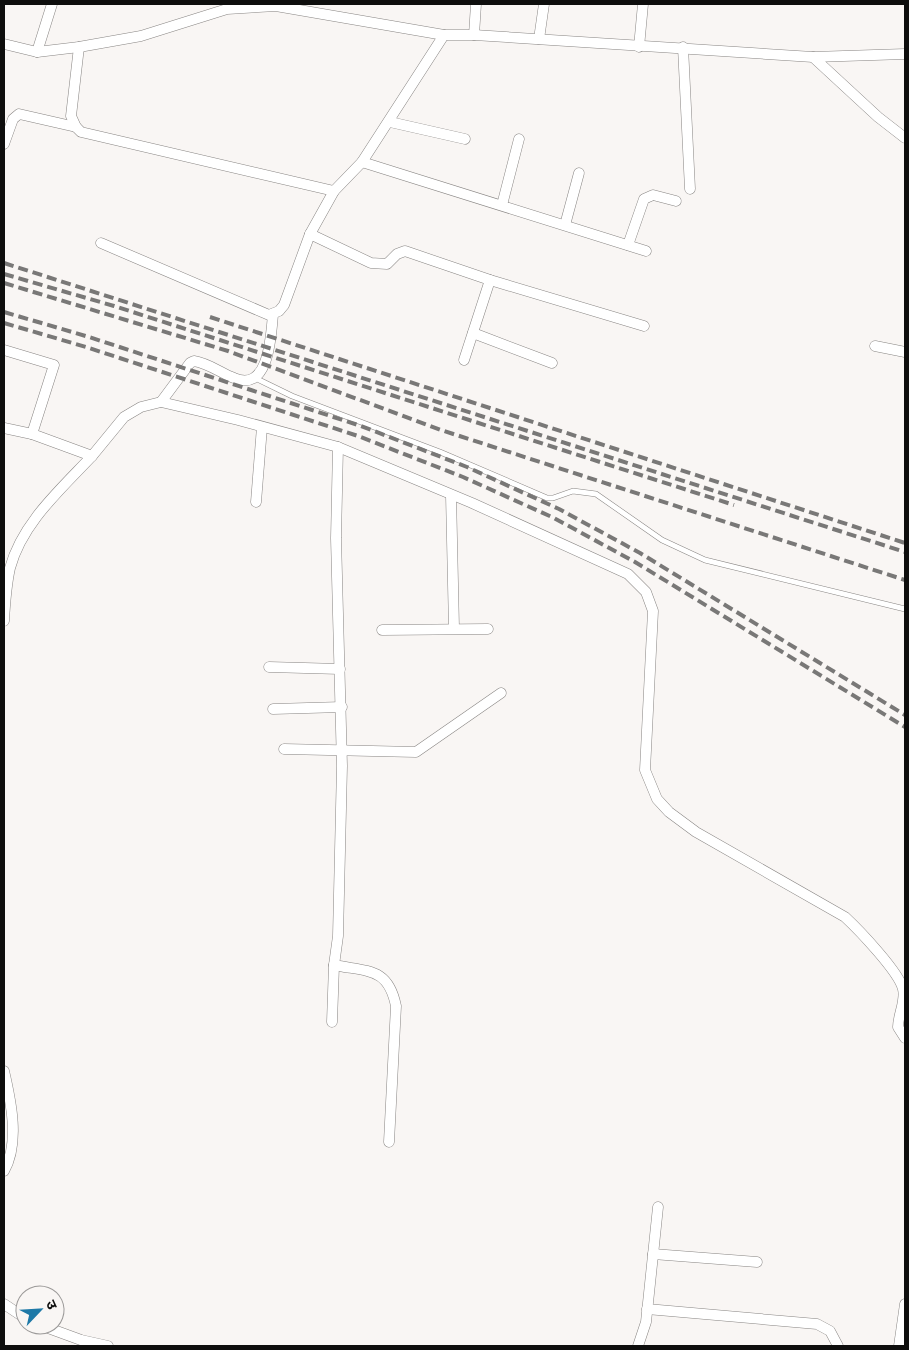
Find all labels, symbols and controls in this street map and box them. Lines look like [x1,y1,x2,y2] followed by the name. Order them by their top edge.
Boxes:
[15,1285,65,1335] north arrow
[42,1297,62,1313] text: उ

